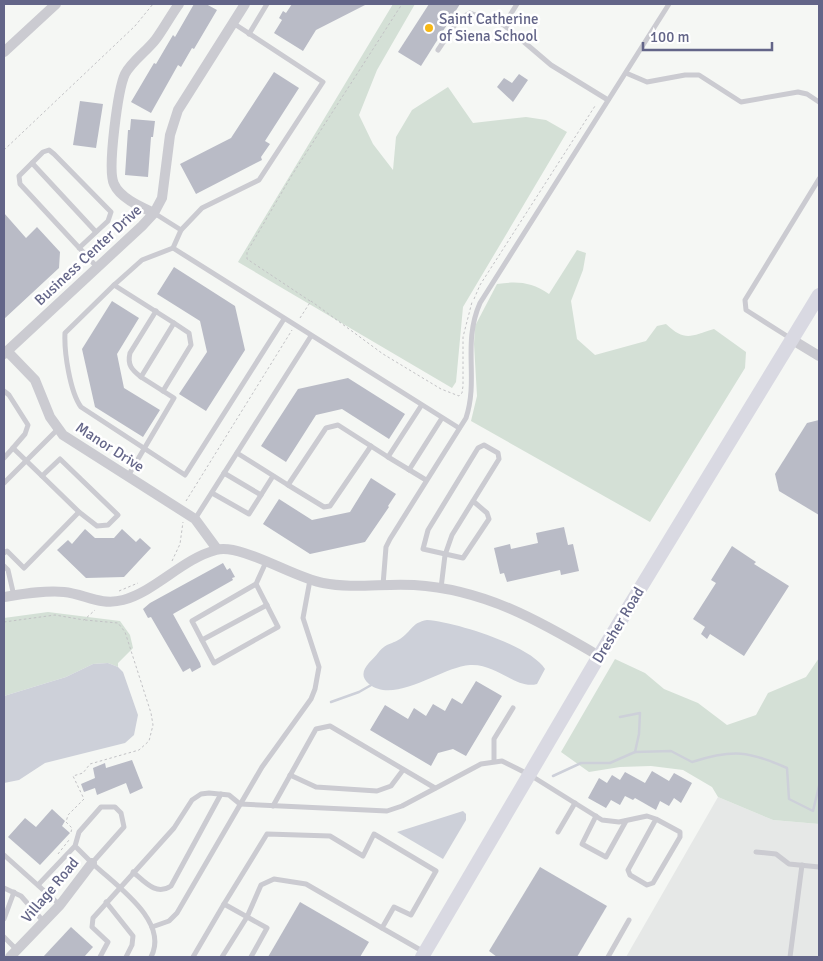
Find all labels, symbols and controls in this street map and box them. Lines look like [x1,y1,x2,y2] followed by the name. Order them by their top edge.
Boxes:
[439,10,539,45] place label: Saint Catherine of Siena School
[643,20,772,52] scale bar
[423,22,435,34] marker: Saint Catherine of Siena School
[650,28,690,46] text: 100 m
[31,201,145,309] street label: Business Center Drive
[72,418,148,476] street label: Manor Drive
[588,584,648,666] street label: Dresher Road
[17,854,83,926] street label: Village Road

